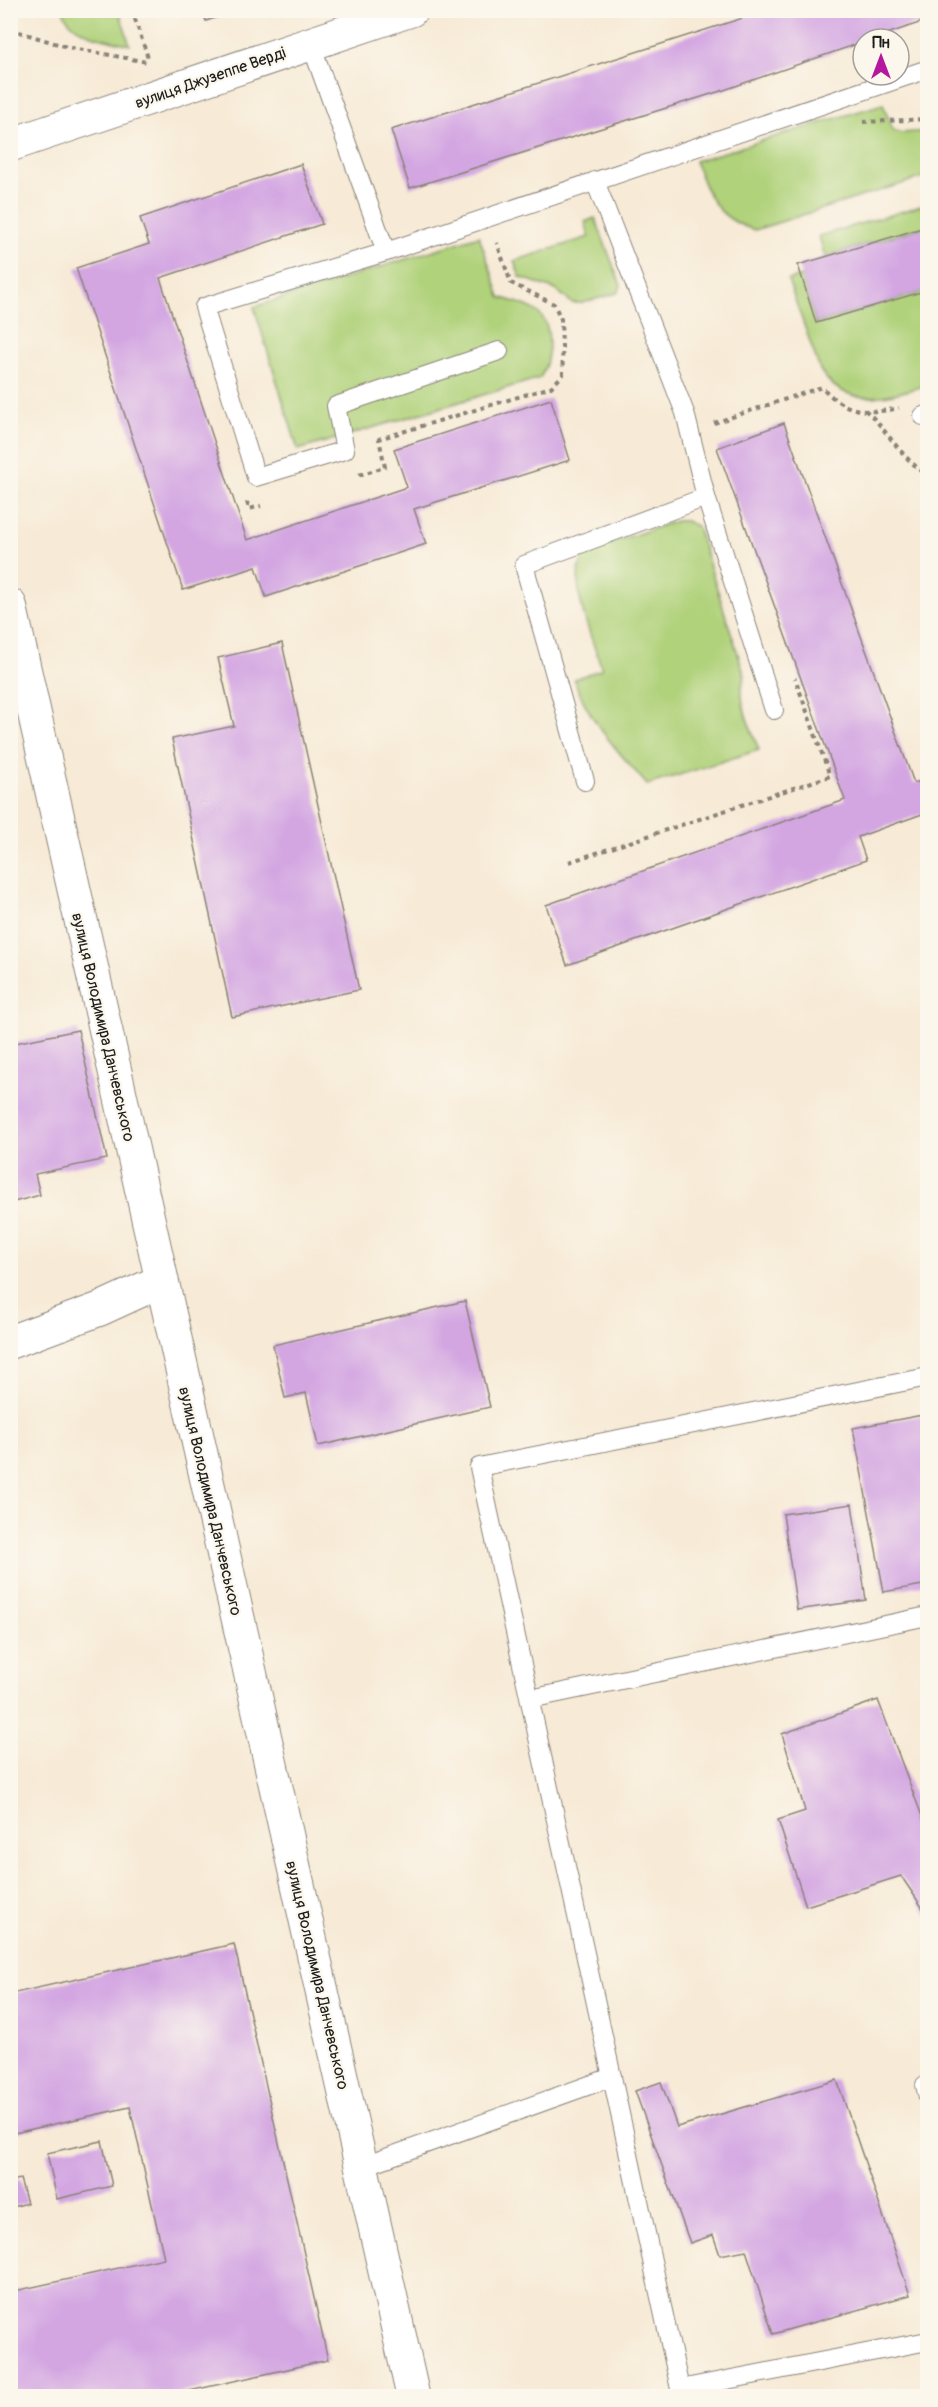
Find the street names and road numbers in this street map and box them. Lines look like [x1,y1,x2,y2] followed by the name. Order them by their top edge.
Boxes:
[132,43,288,113] street label: вулиця Джузеппе Верді
[67,911,139,1144] street label: вулиця Володимира Данчевського
[174,1385,246,1618] street label: вулиця Володимира Данчевського
[281,1859,353,2092] street label: вулиця Володимира Данчевського

